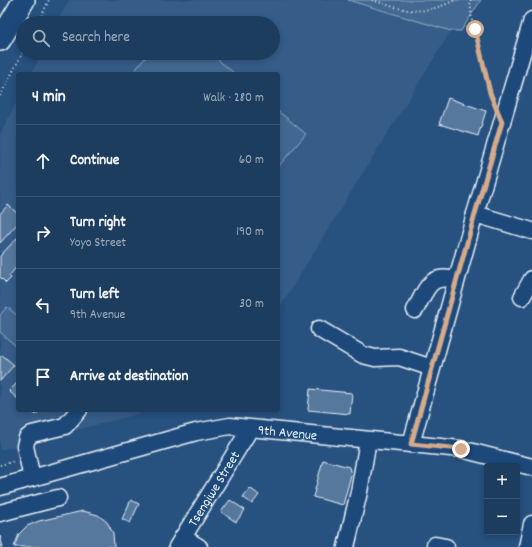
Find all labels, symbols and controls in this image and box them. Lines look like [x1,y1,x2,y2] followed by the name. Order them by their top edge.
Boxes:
[16,16,280,60] search box
[466,20,484,38] route start
[30,27,52,49] icon: search
[62,27,130,49] text: Search here
[32,86,66,110] text: 4 min
[203,89,264,108] text: Walk · 280 m
[32,150,54,172] icon: ahead
[70,150,119,172] text: Continue
[239,151,264,170] text: 60 m
[70,212,126,234] text: Turn right
[32,222,54,244] icon: right
[236,223,264,242] text: 190 m
[70,234,126,253] text: Yoyo Street
[70,284,119,306] text: Turn left
[32,294,54,316] icon: left
[239,295,264,314] text: 30 m
[70,306,125,325] text: 9th Avenue
[32,366,54,388] icon: arrive
[70,366,188,388] text: Arrive at destination
[257,421,318,447] street label: 9th Avenue
[452,440,470,458] route end
[184,448,246,531] street label: Tsengiwe Street
[484,463,520,535] map controls
[484,463,520,499] button: +
[484,499,520,535] button: −

